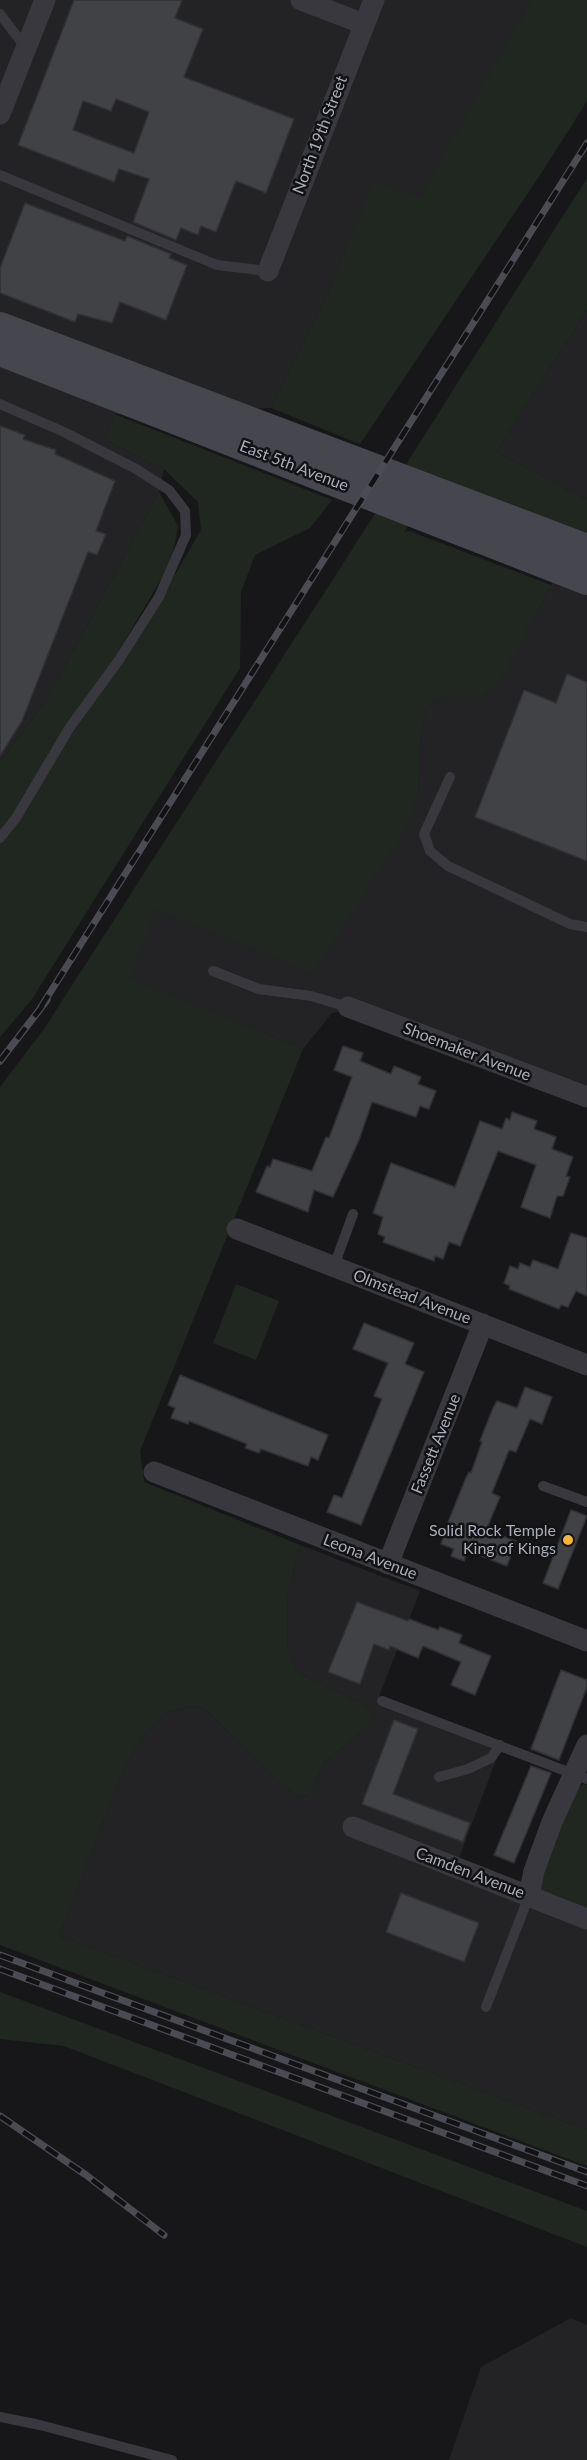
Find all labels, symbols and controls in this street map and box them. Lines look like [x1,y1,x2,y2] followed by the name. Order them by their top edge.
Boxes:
[289,73,351,197] street label: North 19th Street
[237,436,351,496] street label: East 5th Avenue
[400,1019,534,1085] street label: Shoemaker Avenue
[350,1266,474,1328] street label: Olmstead Avenue
[407,1391,465,1497] street label: Fassett Avenue
[429,1521,556,1559] place label: Solid Rock Temple King of Kings
[320,1530,420,1584] street label: Leona Avenue
[561,1533,575,1547] marker: Solid Rock Temple King of Kings
[413,1843,527,1903] street label: Camden Avenue

